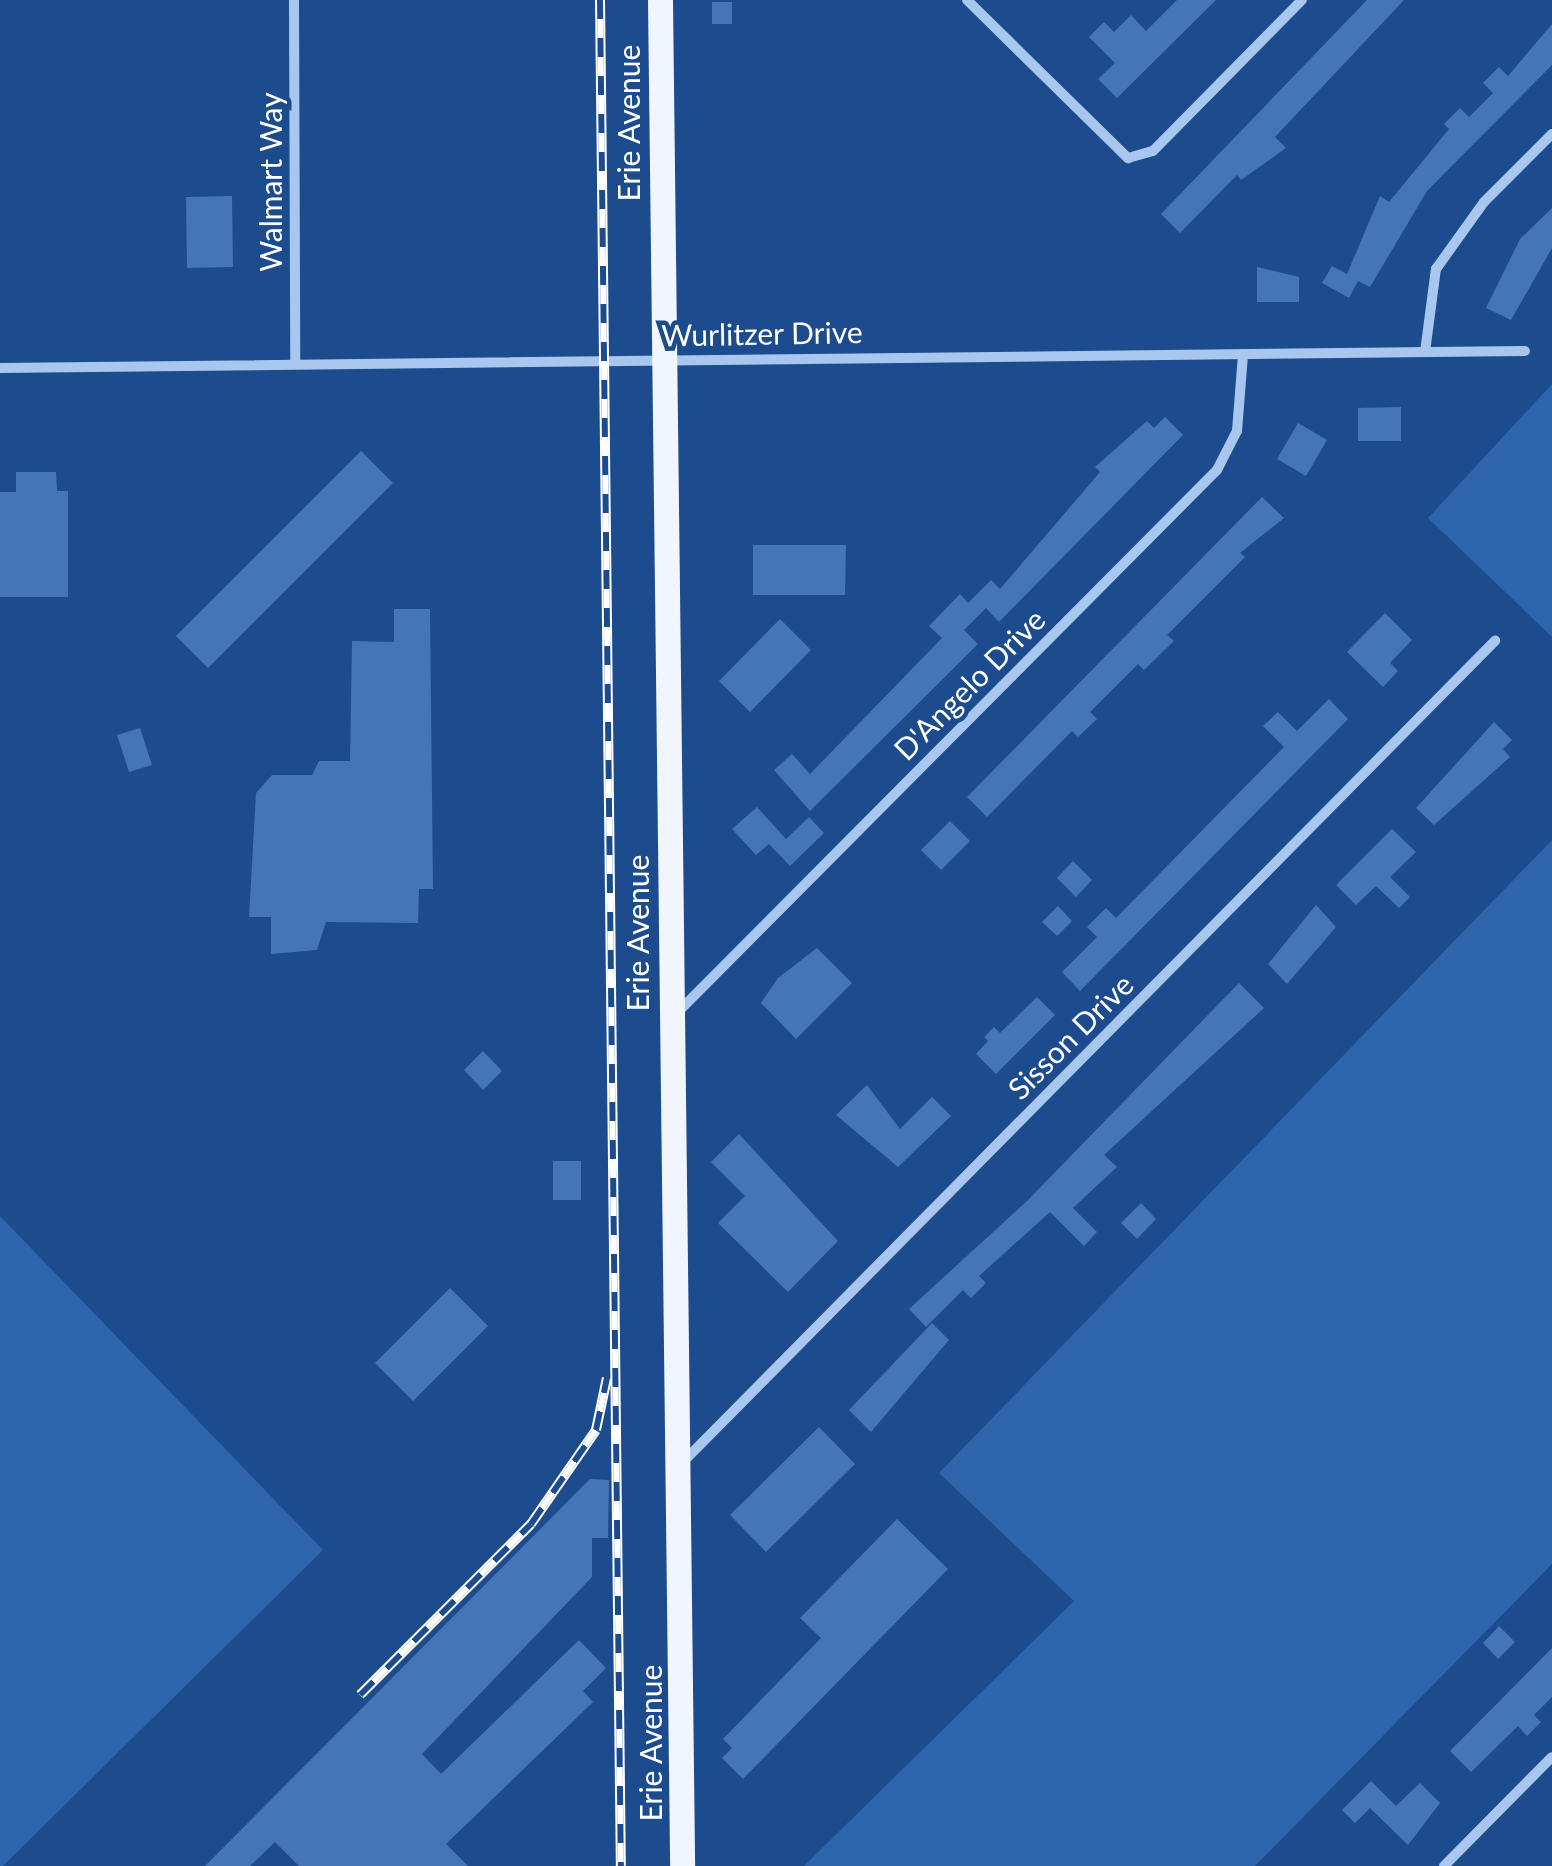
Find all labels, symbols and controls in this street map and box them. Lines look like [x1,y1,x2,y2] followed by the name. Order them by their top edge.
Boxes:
[610,44,646,202] street label: Erie Avenue
[252,92,288,272] street label: Walmart Way
[661,313,863,353] street label: Wurlitzer Drive
[886,601,1052,767] street label: D'Angelo Drive
[619,854,655,1012] street label: Erie Avenue
[1000,966,1140,1106] street label: Sisson Drive
[632,1664,668,1822] street label: Erie Avenue

